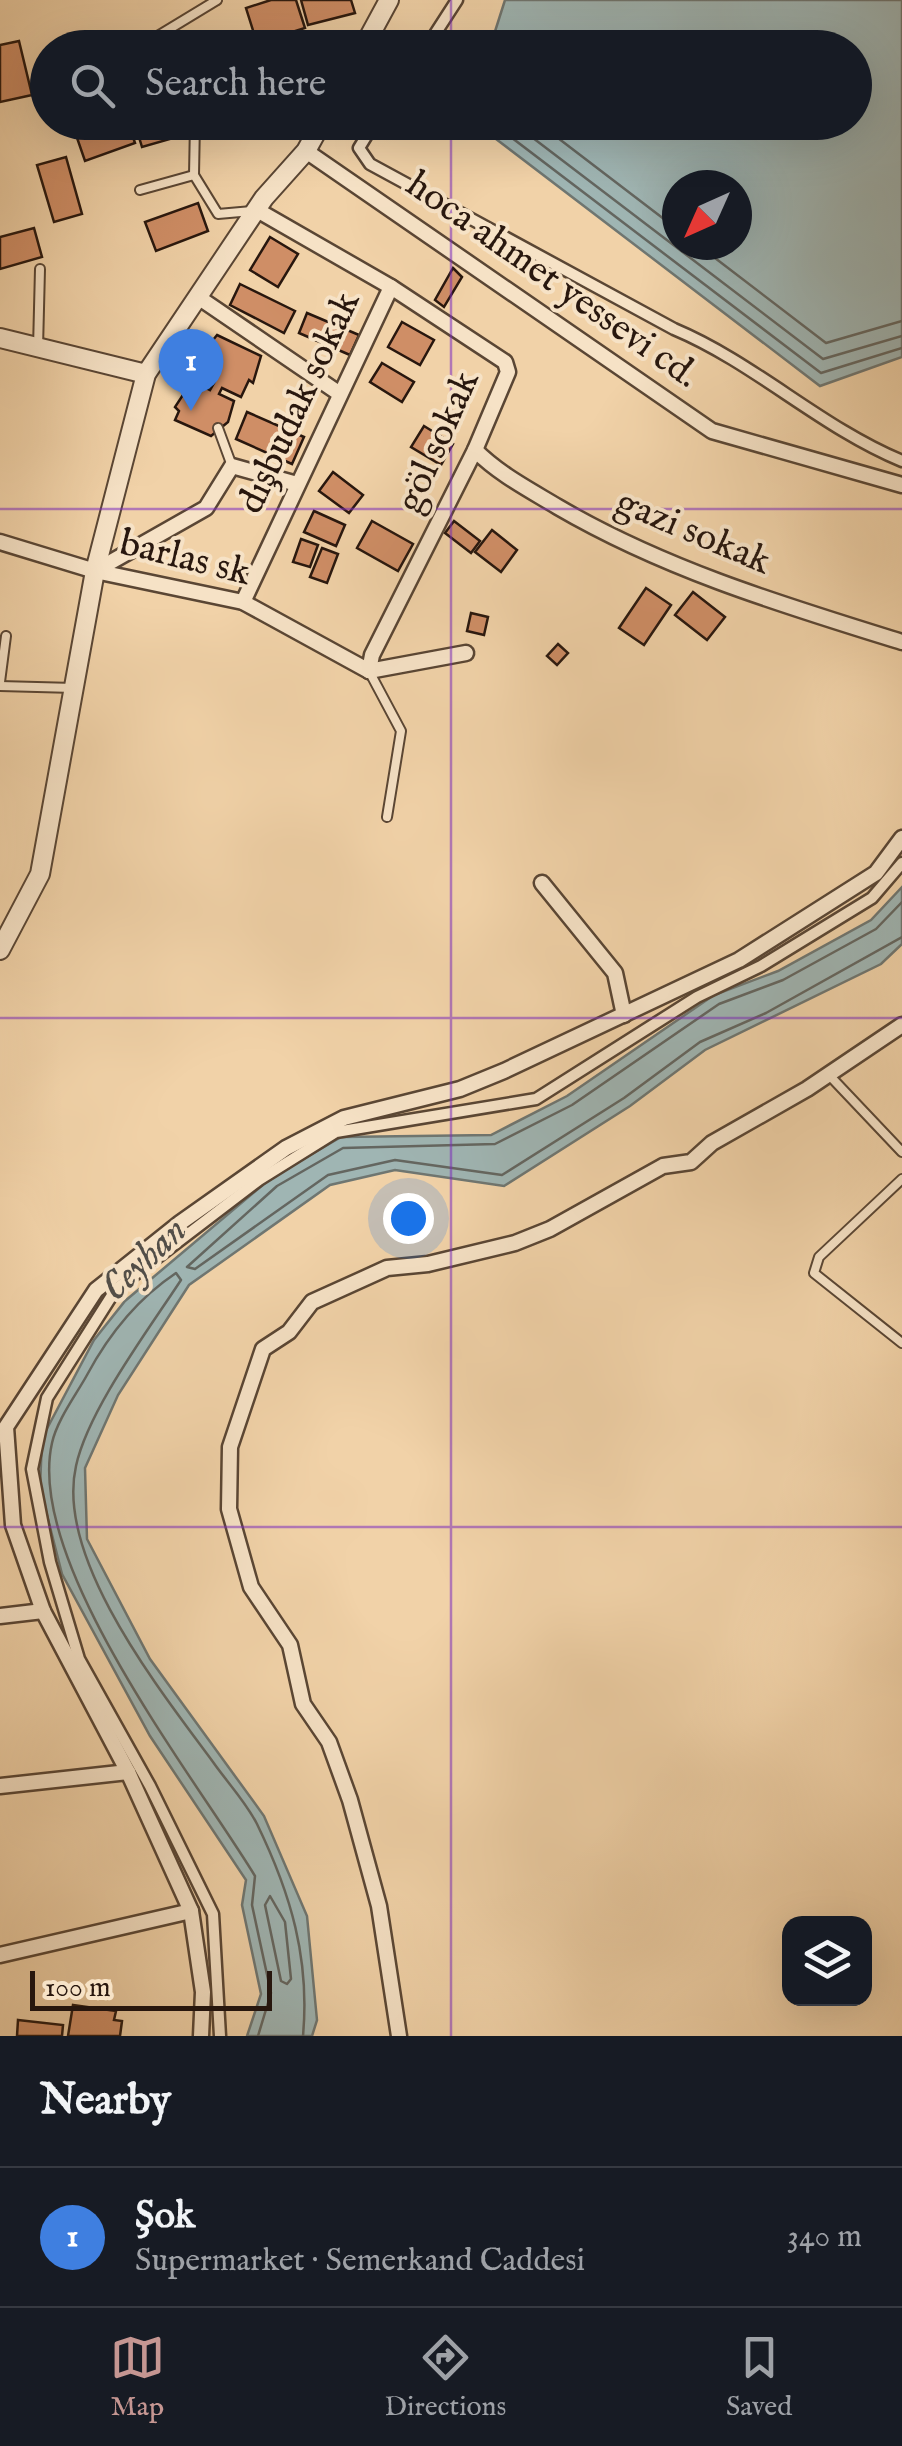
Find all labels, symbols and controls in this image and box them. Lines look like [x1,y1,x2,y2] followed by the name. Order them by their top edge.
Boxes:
[30,30,872,140] search box
[65,58,120,113] icon: search
[145,61,326,109] text: Search here
[396,162,708,400] street label: hoca ahmet yessevi cd.
[662,170,752,260] north arrow
[228,284,373,522] street label: dışbudak sokak
[158,328,224,411] pin: 1
[387,363,492,520] street label: göl sokak
[608,479,778,587] street label: gazi sokak
[115,520,256,599] street label: barlas sk
[383,1193,434,1244] your location
[91,1206,199,1314] water label: Ceyhan
[782,1916,872,2006] map controls
[782,1916,872,2006] button: layers
[30,1966,272,2010] scale bar
[45,1971,111,2006] text: 100 m
[40,2075,171,2128] text: Nearby
[135,2193,195,2241] text: Şok
[67,2217,78,2258] text: 1
[787,2217,862,2258] text: 340 m
[135,2241,585,2282] text: Supermarket · Semerkand Caddesi
[110,2330,165,2425] tab: Map
[384,2330,506,2425] tab: Directions
[726,2330,792,2425] tab: Saved

